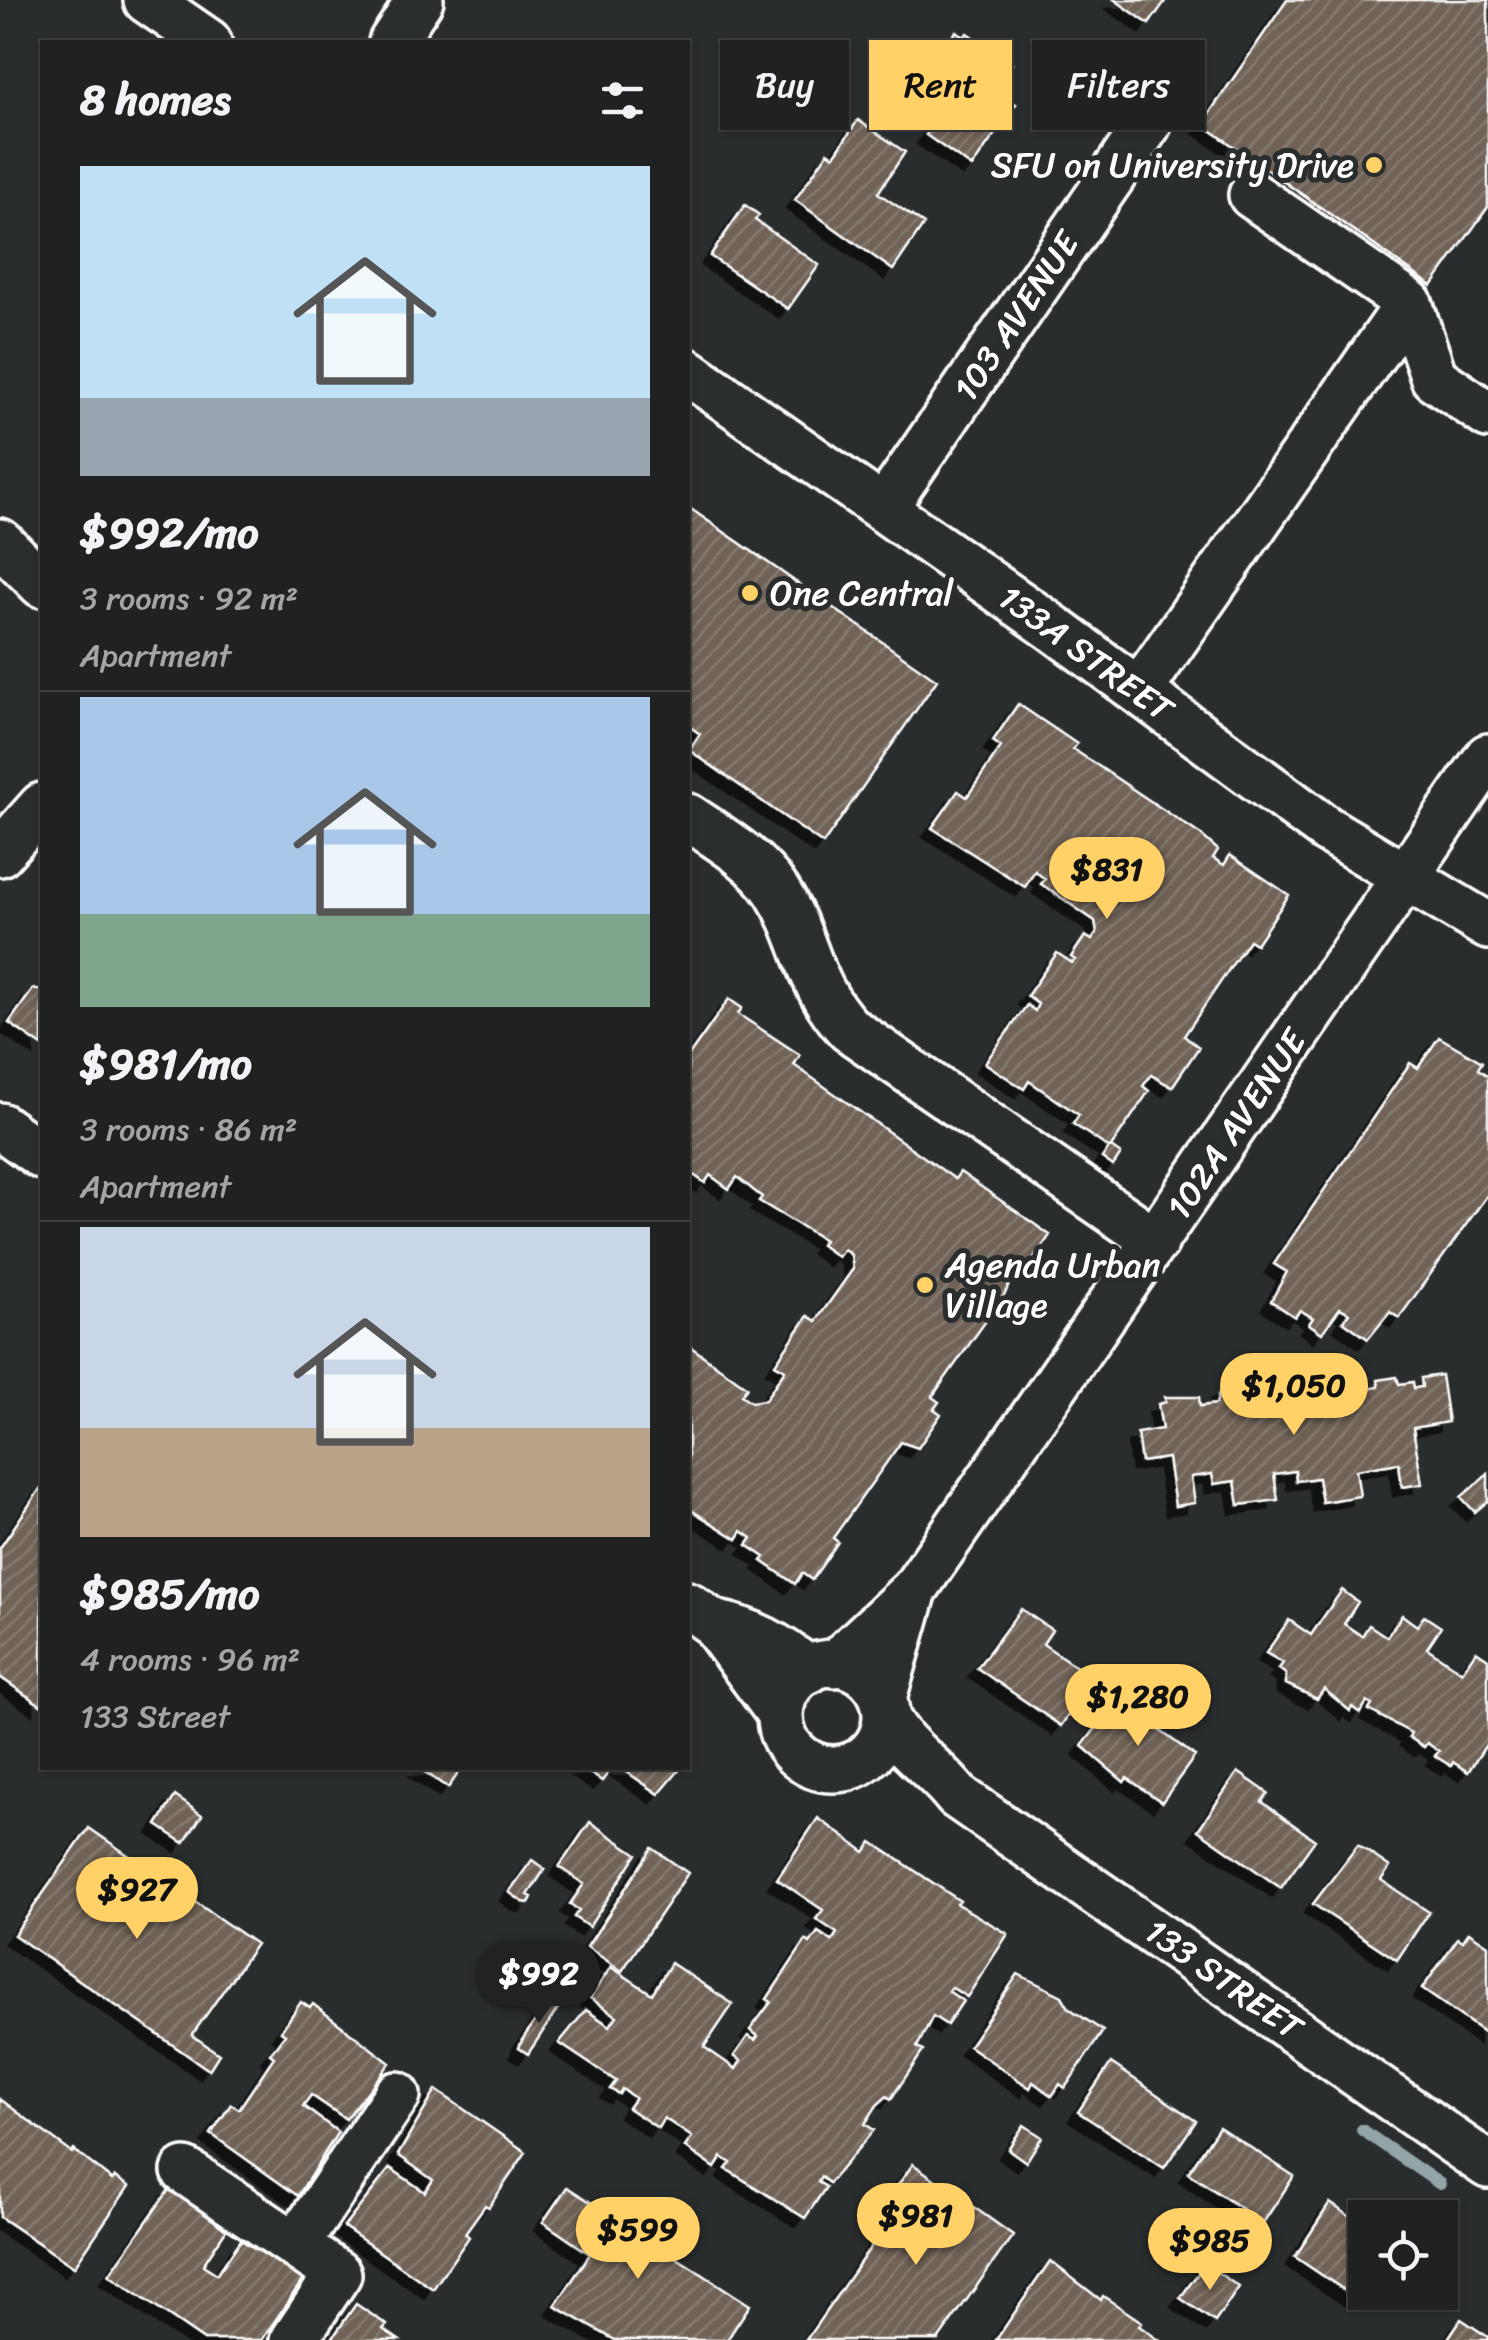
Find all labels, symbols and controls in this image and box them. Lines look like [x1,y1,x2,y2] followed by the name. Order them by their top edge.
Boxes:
[720,40,849,130] chip: Buy
[869,40,1012,130] chip: Rent
[1032,40,1205,130] chip: Filters
[80,63,231,137] text: 8 homes
[595,73,650,128] icon: filters
[991,134,1354,196] place label: SFU on University Drive
[1363,154,1385,176] marker: SFU on University Drive
[936,216,1098,414] street label: 103 AVENUE
[275,231,455,411] icon: home
[80,496,259,570] text: $992/mo
[770,562,954,624] place label: One Central
[985,568,1189,740] street label: 133A STREET
[80,570,298,627] text: 3 rooms · 92 m²
[739,582,761,604] marker: One Central
[80,627,231,684] text: Apartment
[275,762,455,942] icon: home
[1048,837,1166,922] pin: $831
[1071,841,1143,898] text: $831
[1149,1014,1325,1232] street label: 102A AVENUE
[80,1027,252,1101] text: $981/mo
[80,1101,297,1158] text: 3 rooms · 86 m²
[80,1158,231,1215] text: Apartment
[944,1234,1160,1336] place label: Agenda Urban Village
[914,1274,936,1296] marker: Agenda Urban Village
[275,1292,455,1472] icon: home
[1213,1353,1375,1438] pin: $1,050
[1242,1357,1346,1414] text: $1,050
[80,1557,259,1631] text: $985/mo
[80,1631,300,1688] text: 4 rooms · 96 m²
[1057,1664,1219,1749] pin: $1,280
[1087,1668,1189,1725] text: $1,280
[80,1688,230,1745] text: 133 Street
[78,1857,196,1942] pin: $927
[98,1861,176,1918] text: $927
[1132,1901,1319,2058] street label: 133 STREET
[480,1941,598,2026] pin: $992
[499,1945,579,2002] text: $992
[857,2183,975,2268] pin: $981
[879,2187,953,2244] text: $981
[579,2197,697,2282] pin: $599
[1348,2200,1458,2310] map controls
[1348,2200,1458,2310] button: locate
[598,2201,678,2258] text: $599
[1151,2208,1269,2293] pin: $985
[1170,2212,1250,2269] text: $985

